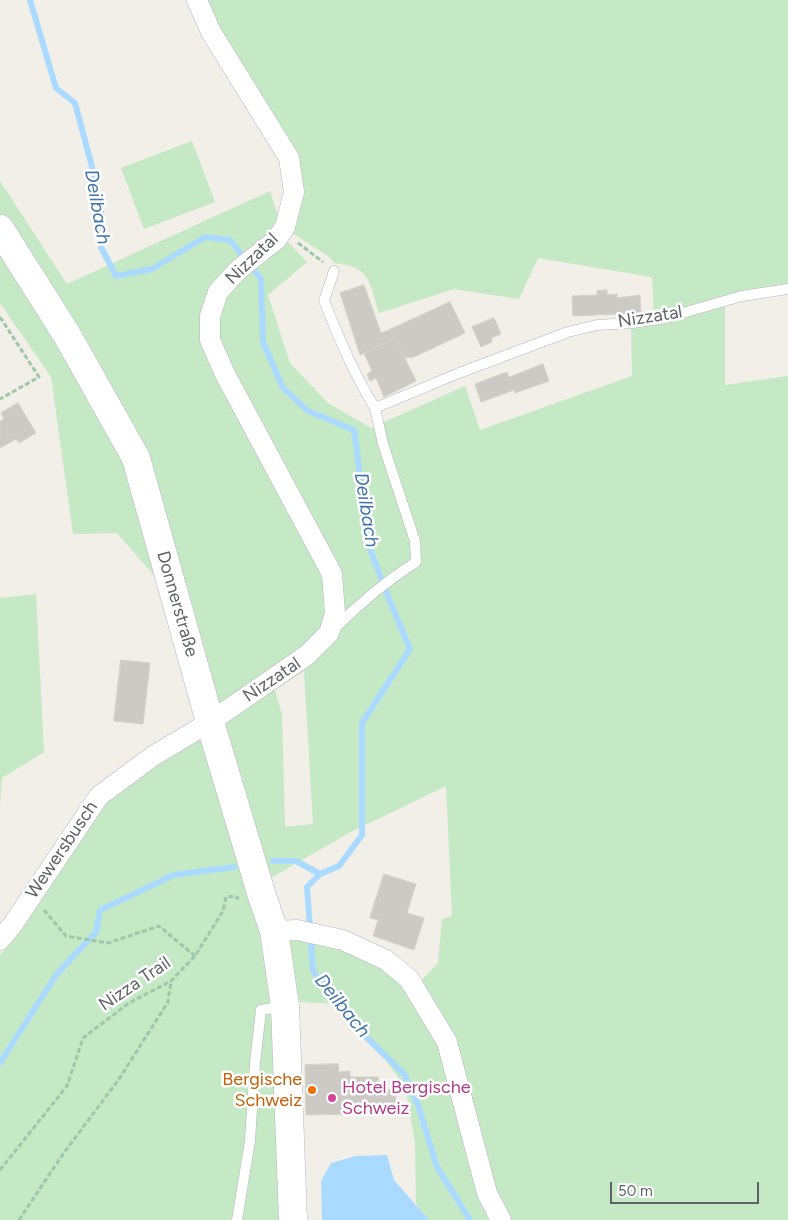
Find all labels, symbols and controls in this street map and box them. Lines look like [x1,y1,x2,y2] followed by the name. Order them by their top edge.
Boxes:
[79,168,115,246] water label: Deilbach
[221,229,283,289] street label: Nizzatal
[616,301,684,333] street label: Nizzatal
[349,471,383,549] water label: Deilbach
[152,549,202,659] street label: Donnerstraße
[239,653,305,707] street label: Nizzatal
[21,797,103,903] street label: Wewersbusch
[95,952,175,1016] street label: Nizza Trail
[309,970,375,1042] water label: Deilbach
[222,1069,302,1112] place label: Bergische Schweiz
[342,1077,471,1120] place label: Hotel Bergische Schweiz
[306,1084,318,1096] marker: Bergische Schweiz
[326,1092,338,1104] marker: Hotel Bergische Schweiz
[613,1172,762,1204] scale bar
[618,1182,653,1200] text: 50 m

